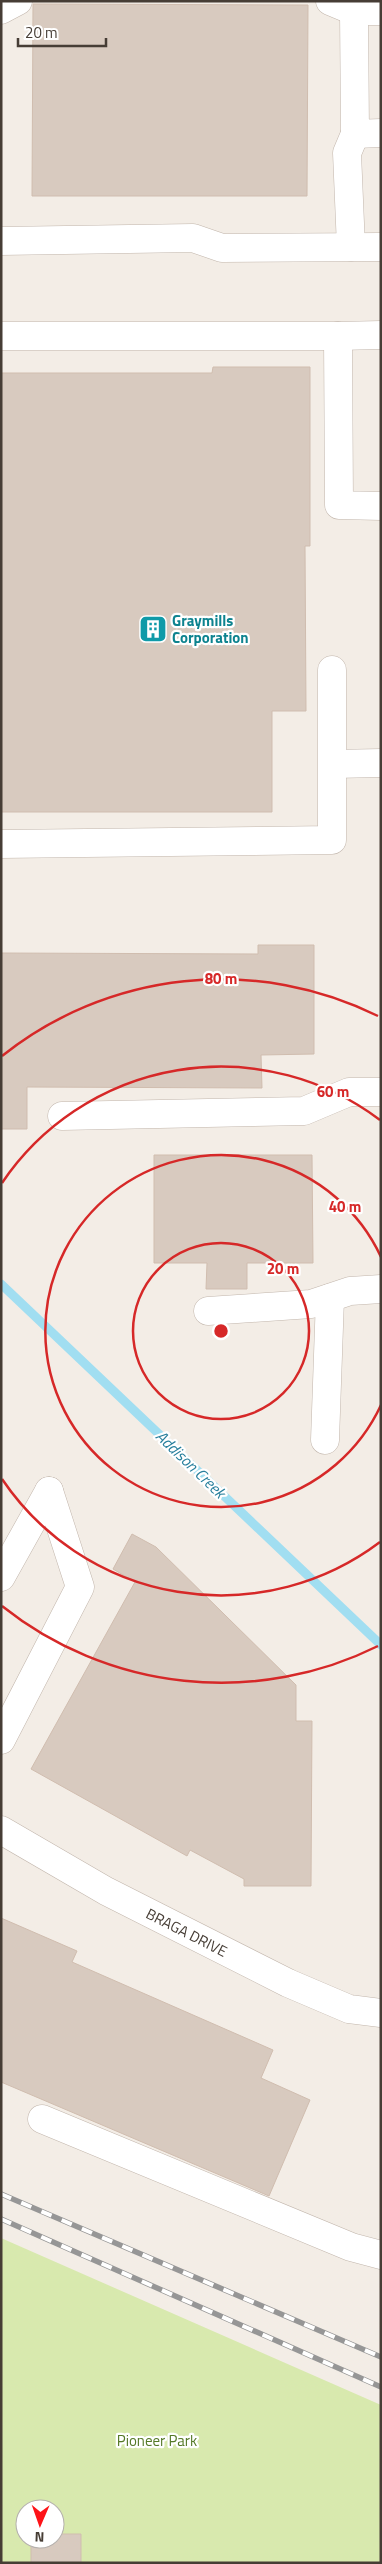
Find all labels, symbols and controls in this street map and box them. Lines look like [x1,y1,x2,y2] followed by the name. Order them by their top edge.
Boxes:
[18,15,105,47] scale bar
[25,21,58,44] text: 20 m
[172,609,249,649] place label: Graymills Corporation
[138,614,168,644] building icon: Graymills Corporation
[205,967,237,990] text: 80 m
[317,1080,349,1103] text: 60 m
[329,1195,361,1218] text: 40 m
[267,1257,299,1280] text: 20 m
[212,1322,230,1340] centre of rings
[151,1424,233,1505] water label: Addison Creek
[142,1902,231,1962] street label: BRAGA DRIVE
[117,2429,197,2452] park label: Pioneer Park
[15,2499,65,2549] north arrow
[34,2527,45,2548] text: N

